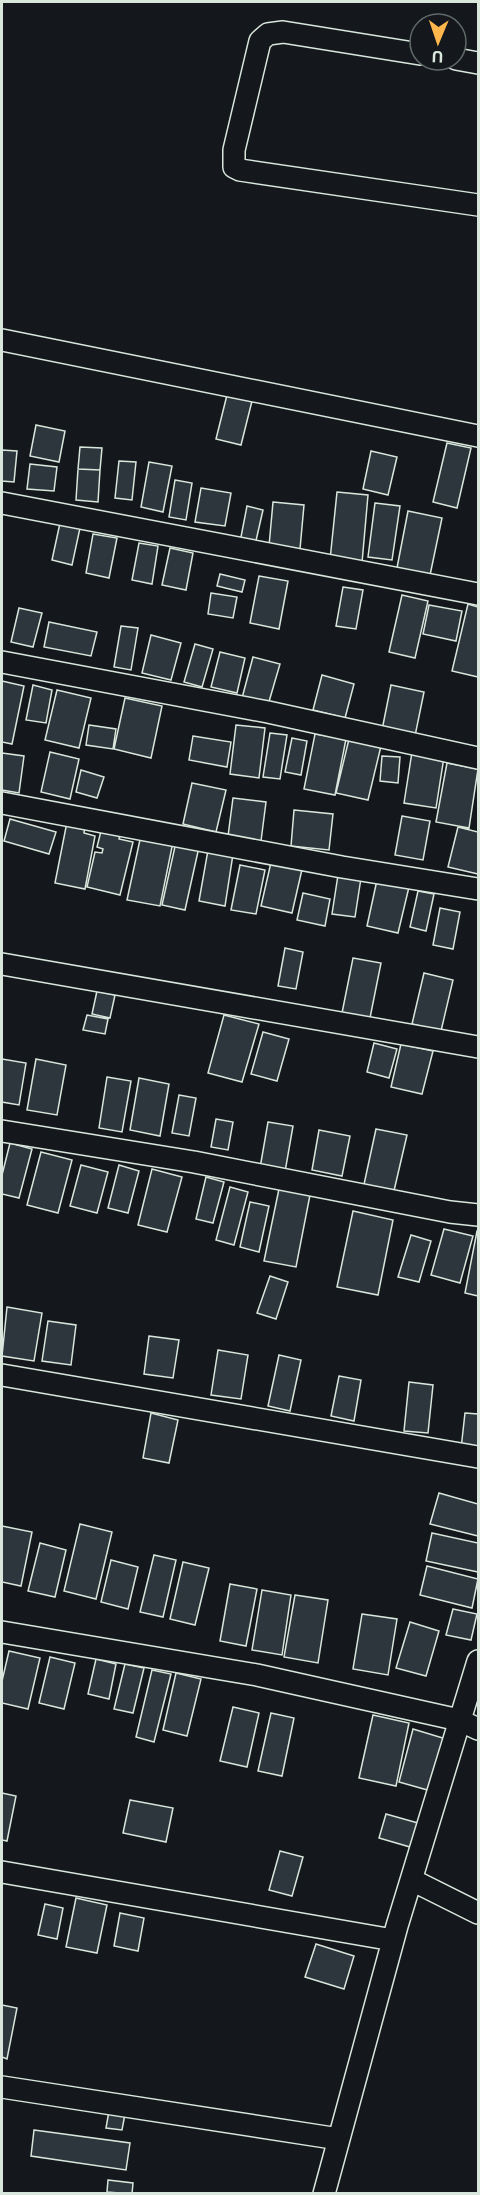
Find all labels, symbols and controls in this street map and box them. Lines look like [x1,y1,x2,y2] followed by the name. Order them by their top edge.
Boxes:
[408,12,468,72] north arrow
[431,46,444,68] text: U

